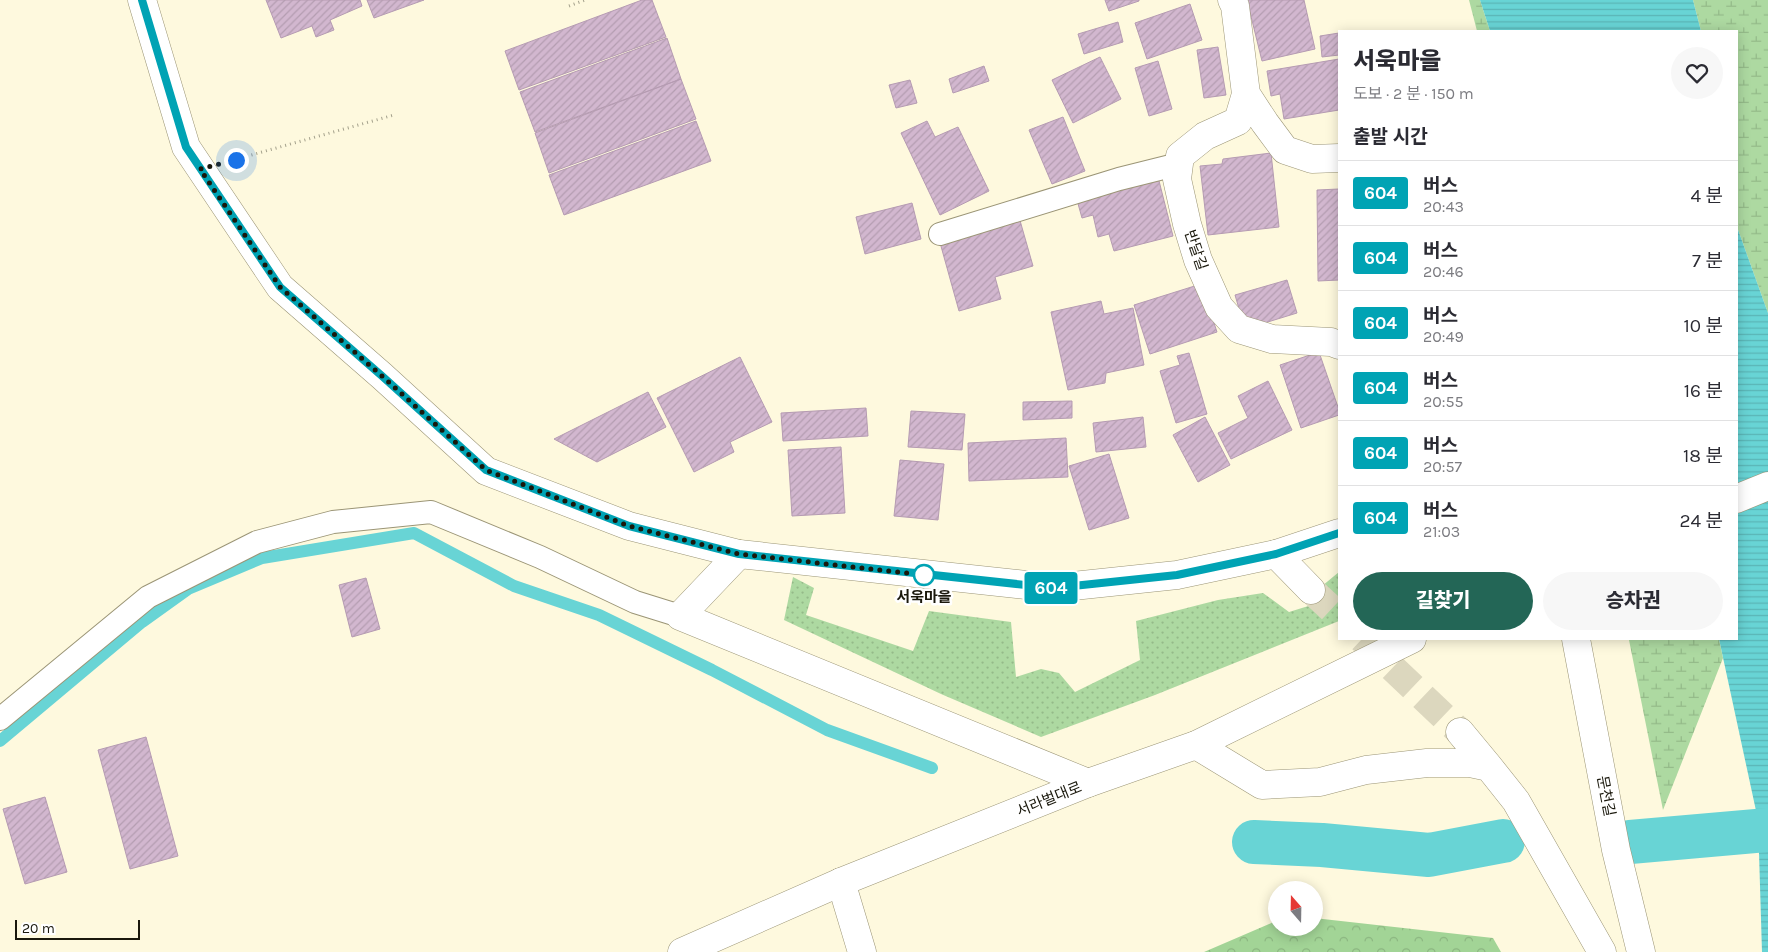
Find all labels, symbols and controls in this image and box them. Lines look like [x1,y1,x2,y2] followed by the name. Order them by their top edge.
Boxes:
[1353,47,1441,75] text: 서욱마을
[1671,47,1723,99] button: heart
[1353,84,1474,103] text: 도보 · 2 분 · 150 m
[1353,126,1428,148] text: 출발 시간
[224,148,249,173] your location
[1423,175,1458,197] text: 버스
[1364,182,1397,204] text: 604
[1690,185,1723,207] text: 4 분
[1423,197,1464,216] text: 20:43
[1181,227,1211,273] street label: 반달길
[1423,240,1458,262] text: 버스
[1364,247,1397,269] text: 604
[1692,250,1723,272] text: 7 분
[1423,262,1464,281] text: 20:46
[1423,305,1458,327] text: 버스
[1364,312,1397,334] text: 604
[1683,315,1723,337] text: 10 분
[1423,327,1464,346] text: 20:49
[1423,370,1458,392] text: 버스
[1364,377,1397,399] text: 604
[1684,380,1723,402] text: 16 분
[1423,392,1464,411] text: 20:55
[1423,435,1458,457] text: 버스
[1364,442,1397,464] text: 604
[1683,445,1723,467] text: 18 분
[1423,457,1462,476] text: 20:57
[1423,500,1458,522] text: 버스
[1364,507,1397,529] text: 604
[1679,510,1723,532] text: 24 분
[1423,522,1460,541] text: 21:03
[913,564,935,586] marker: 서욱마을
[1022,572,1080,604] line badge: 604
[1353,572,1533,630] button: 길찾기
[1543,572,1723,630] button: 승차권
[1034,577,1068,599] text: 604
[896,588,952,606] place label: 서욱마을
[1593,774,1619,818] street label: 문천길
[1014,778,1084,820] street label: 서라벌대로
[1268,881,1322,936] north arrow
[1268,881,1323,936] map controls
[15,917,140,940] scale bar
[22,920,55,937] text: 20 m

